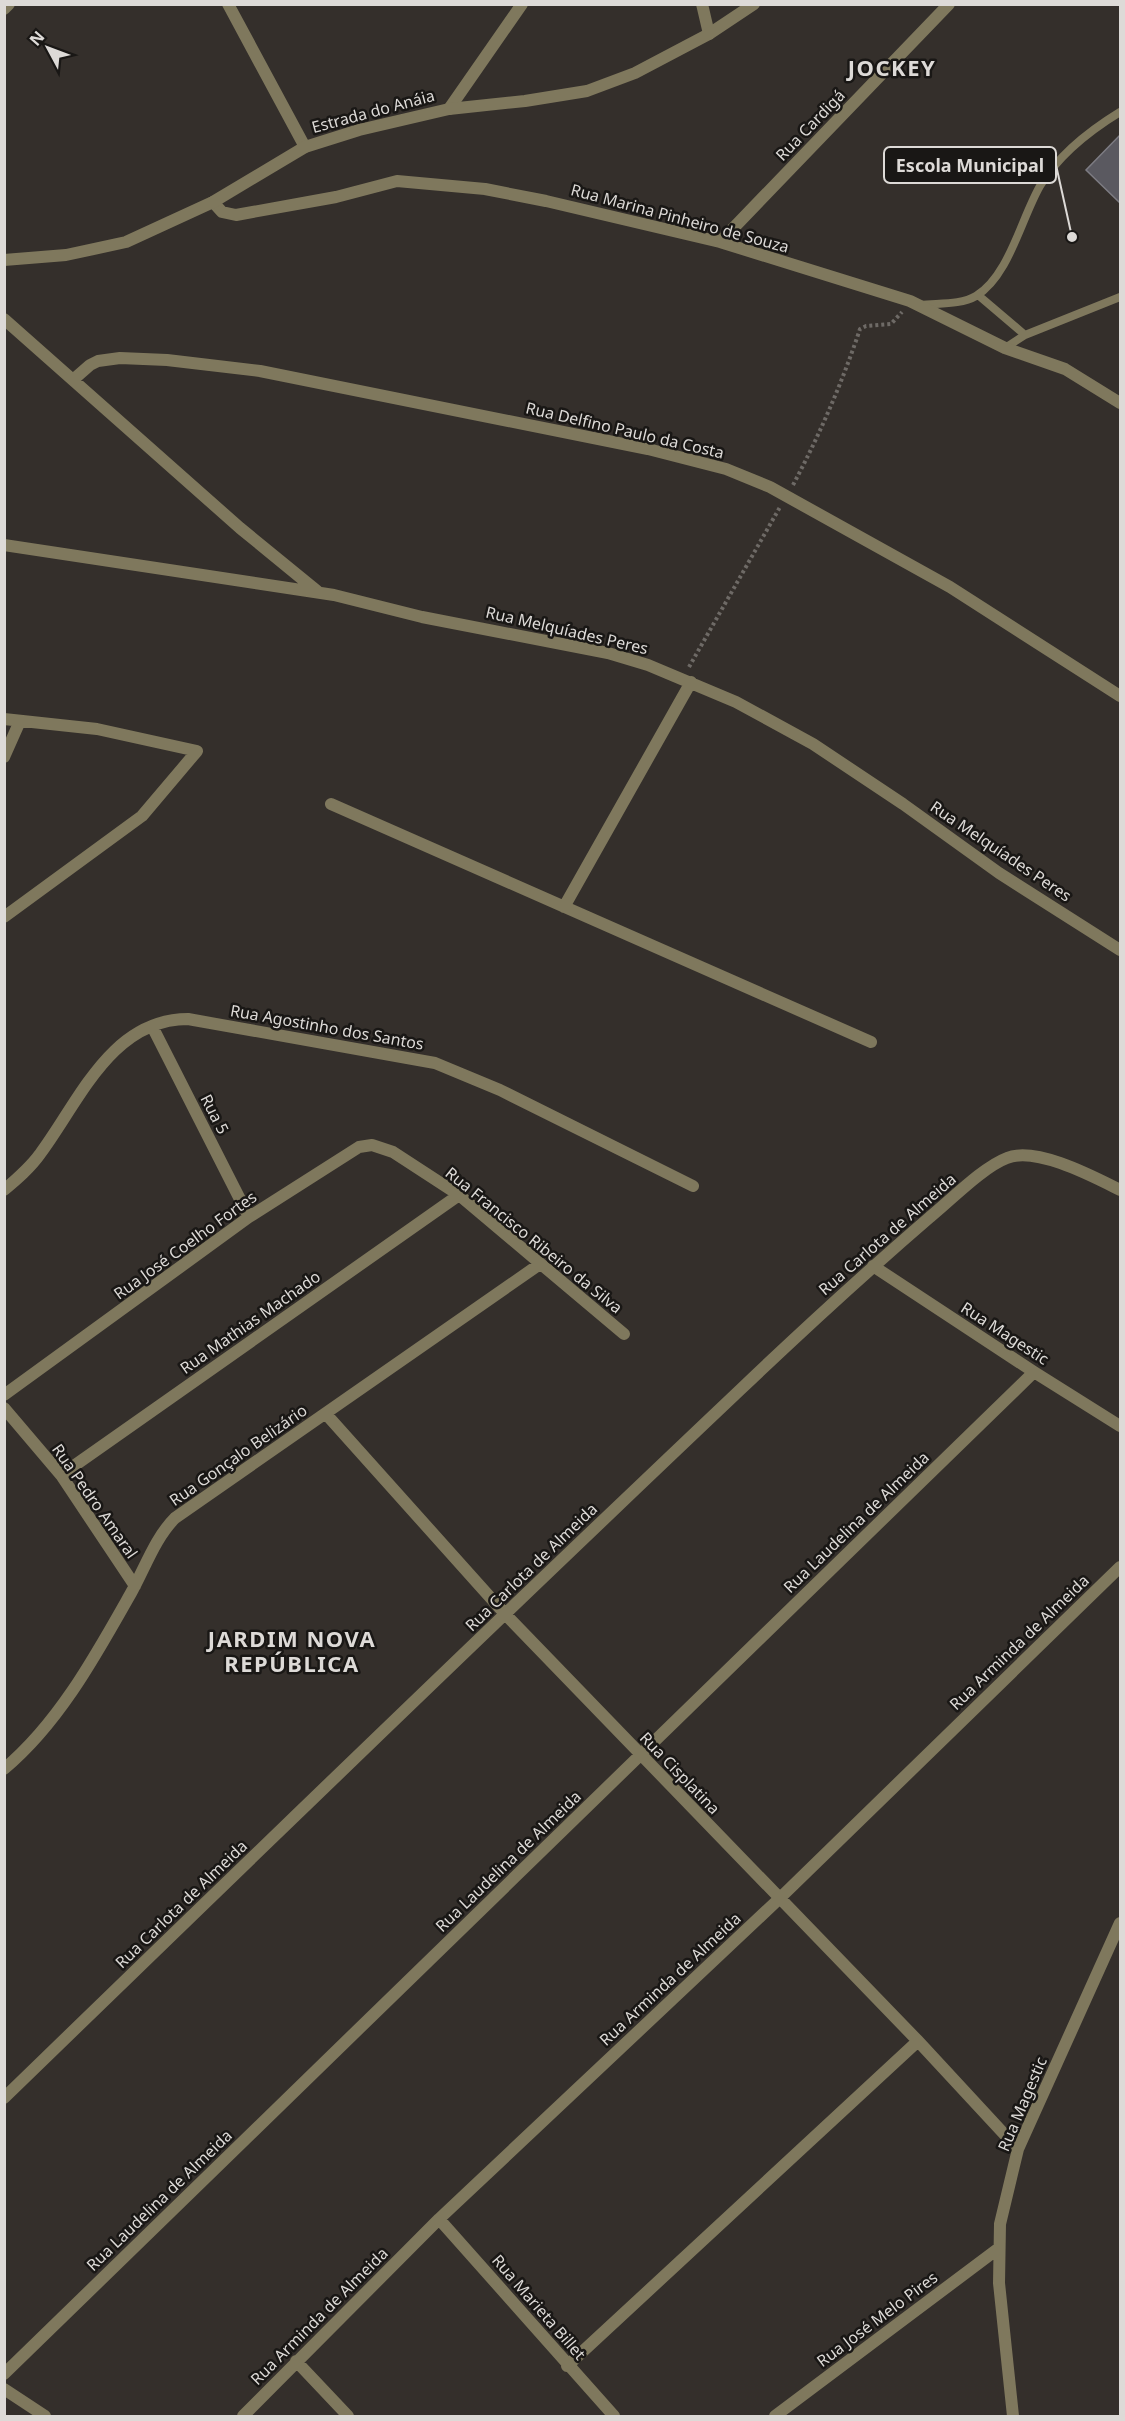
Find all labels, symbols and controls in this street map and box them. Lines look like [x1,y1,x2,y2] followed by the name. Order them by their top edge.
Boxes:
[18,18,78,78] north arrow
[24,26,49,50] text: N
[846,52,936,82] district label: JOCKEY
[309,84,437,138] street label: Estrada do Anáia
[770,85,850,165] street label: Rua Cardigá
[884,147,1056,183] callout: Escola Municipal
[896,153,1044,177] text: Escola Municipal
[569,178,791,258] street label: Rua Marina Pinheiro de Souza
[524,396,726,464] street label: Rua Delfino Paulo da Costa
[484,601,650,659] street label: Rua Melquíades Peres
[926,796,1076,906] street label: Rua Melquíades Peres
[229,999,425,1055] street label: Rua Agostinho dos Santos
[196,1090,234,1138] street label: Rua 5
[441,1162,627,1318] street label: Rua Francisco Ribeiro da Silva
[813,1168,961,1300] street label: Rua Carlota de Almeida
[109,1186,261,1304] street label: Rua José Coelho Fortes
[175,1265,325,1379] street label: Rua Mathias Machado
[957,1296,1053,1370] street label: Rua Magestic
[165,1399,311,1511] street label: Rua Gonçalo Belizário
[47,1439,143,1563] street label: Rua Pedro Amaral
[778,1446,934,1598] street label: Rua Laudelina de Almeida
[460,1498,602,1636] street label: Rua Carlota de Almeida
[944,1569,1094,1715] street label: Rua Arminda de Almeida
[206,1623,376,1678] district label: JARDIM NOVA REPÚBLICA
[635,1727,725,1819] street label: Rua Cisplatina
[430,1785,586,1937] street label: Rua Laudelina de Almeida
[110,1835,252,1973] street label: Rua Carlota de Almeida
[594,1908,746,2050] street label: Rua Arminda de Almeida
[992,2053,1052,2155] street label: Rua Magestic
[81,2124,237,2276] street label: Rua Laudelina de Almeida
[245,2242,393,2390] street label: Rua Arminda de Almeida
[487,2250,591,2364] street label: Rua Marieta Billet
[812,2266,942,2372] street label: Rua José Melo Pires

